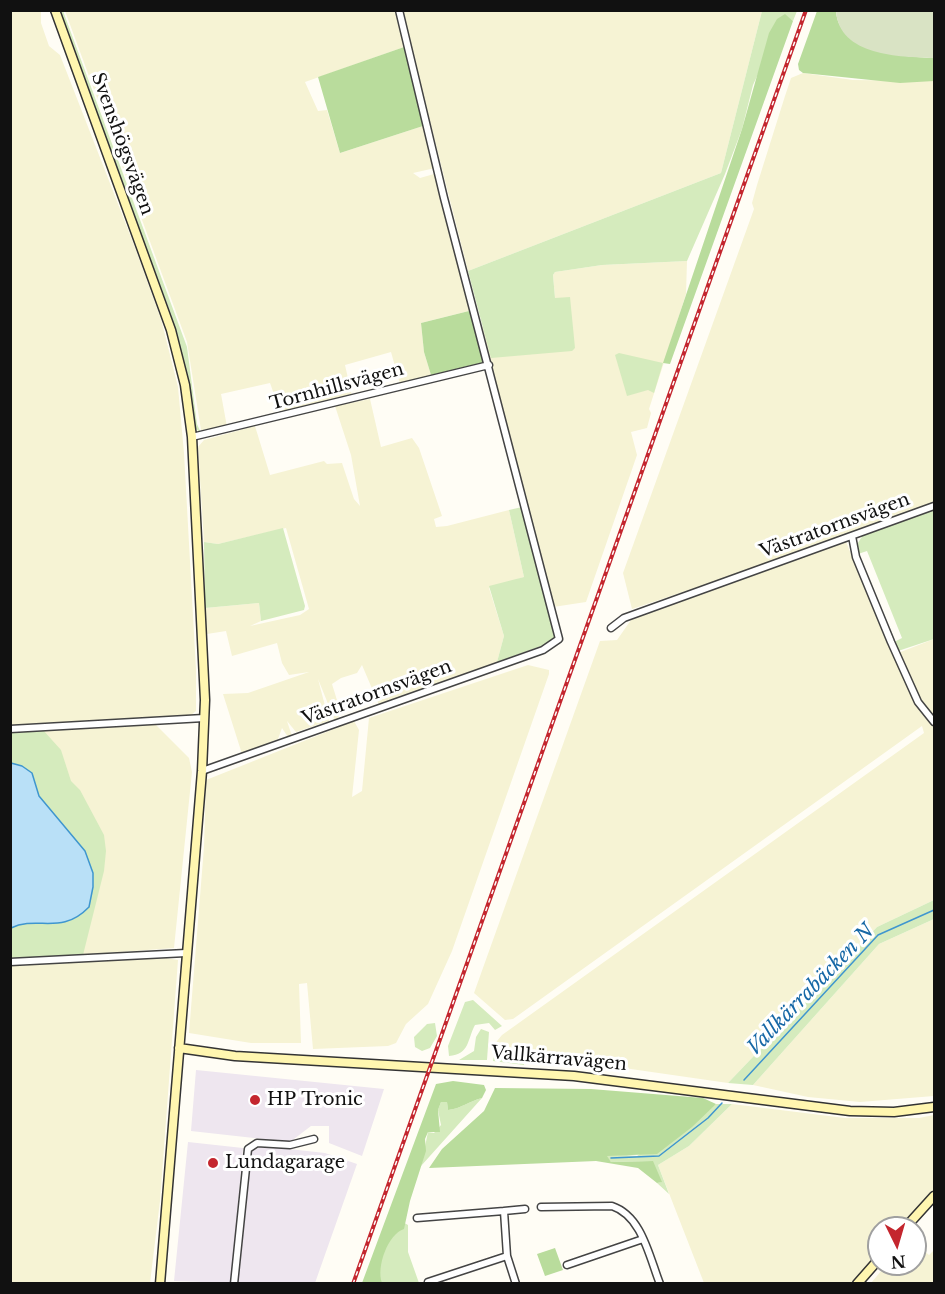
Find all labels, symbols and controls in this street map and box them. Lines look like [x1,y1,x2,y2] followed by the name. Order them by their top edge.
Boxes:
[86,70,158,218] street label: Svenshögsvägen
[268,359,406,415] street label: Tornhillsvägen
[757,489,913,563] street label: Västratornsvägen
[299,656,455,730] street label: Västratornsvägen
[742,920,880,1060] water label: Vallkärrabäcken N
[490,1042,628,1076] street label: Vallkärravägen
[267,1089,363,1111] place label: HP Tronic
[248,1093,262,1107] marker: HP Tronic
[225,1152,345,1174] place label: Lundagarage
[206,1156,220,1170] marker: Lundagarage
[867,1216,927,1276] north arrow
[890,1251,907,1273] text: N

